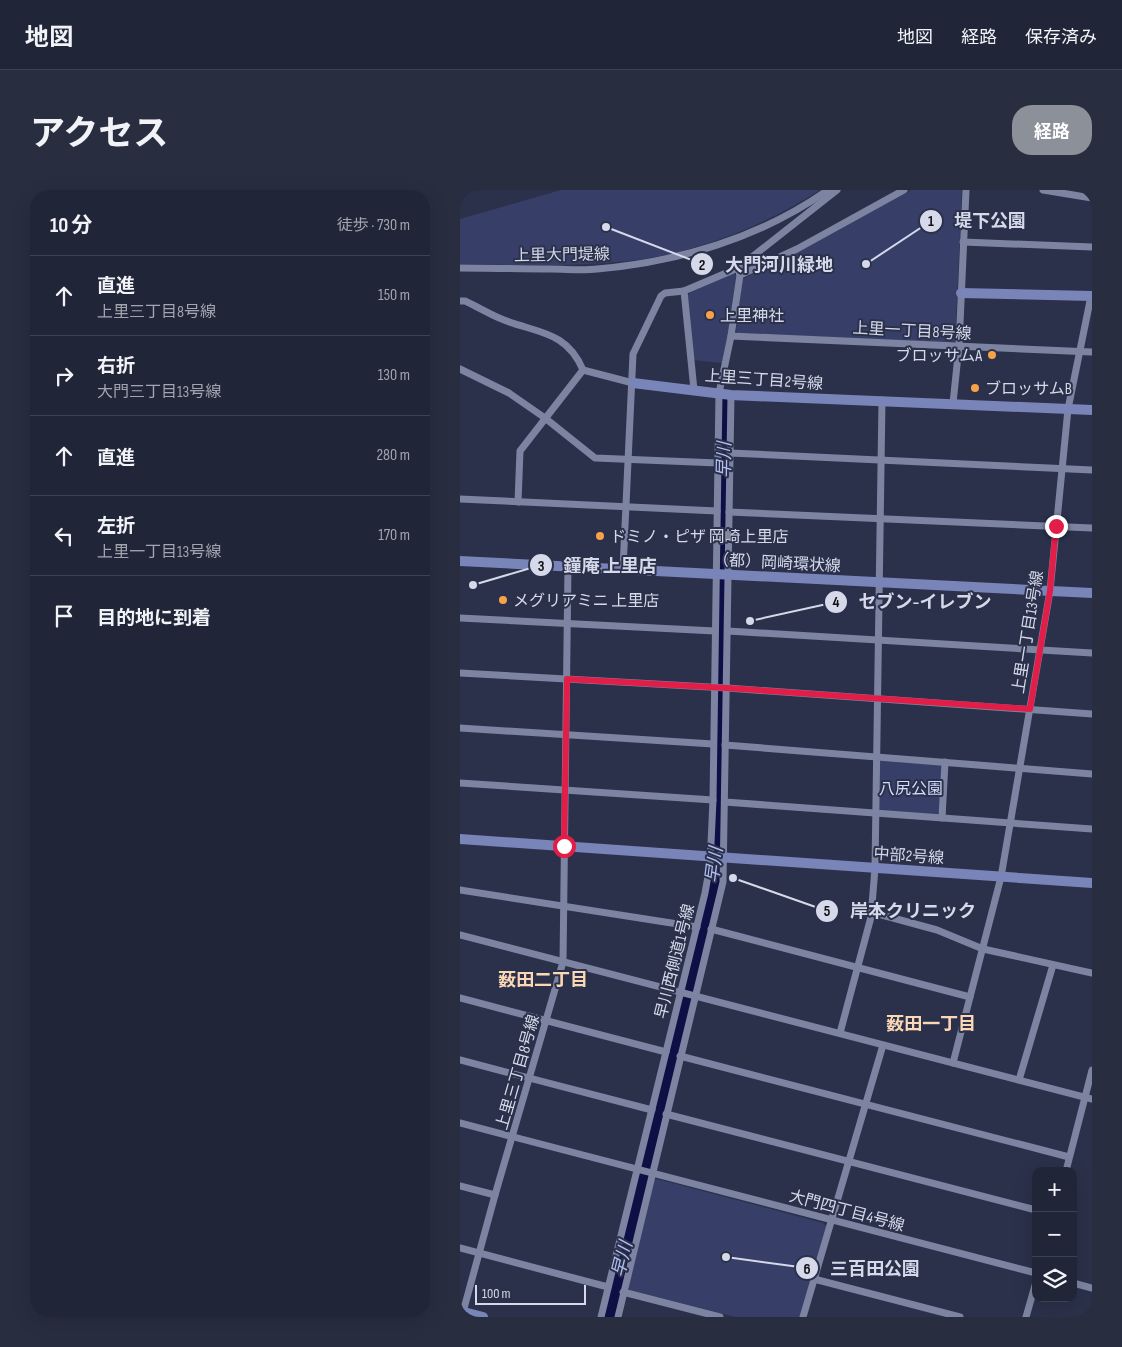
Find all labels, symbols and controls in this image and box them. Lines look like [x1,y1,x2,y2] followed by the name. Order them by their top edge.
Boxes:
[25,23,73,52] text: 地図
[897,27,933,48] text: 地図
[961,27,997,48] text: 経路
[1025,27,1097,48] text: 保存済み
[1012,105,1092,155] button: 経路
[30,113,168,156] text: アクセス
[919,204,1036,237] callout: 堤下公園
[954,211,1026,232] text: 堤下公園
[928,212,934,231] text: 1
[50,213,93,238] text: 10 分
[337,216,410,235] text: 徒歩 · 730 m
[514,245,610,266] street label: 上里大門堤線
[690,248,843,281] callout: 大門河川緑地
[725,255,833,276] text: 大門河川緑地
[699,256,705,275] text: 2
[97,275,135,298] text: 直進
[50,282,78,310] icon: ahead
[378,286,410,305] text: 150 m
[97,303,216,322] text: 上里三丁目8号線
[720,307,784,326] place label: 上里神社
[704,309,716,321] marker: 上里神社
[852,319,972,344] street label: 上里一丁目8号線
[895,347,982,366] place label: ブロッサムA
[986,349,998,361] marker: ブロッサムA
[97,355,135,378] text: 右折
[50,362,78,390] icon: right
[378,366,410,385] text: 130 m
[704,367,824,394] street label: 上里三丁目2号線
[985,380,1072,399] place label: ブロッサムB
[969,382,981,394] marker: ブロッサムB
[97,383,221,402] text: 大門三丁目13号線
[714,440,735,478] water label: 早川
[50,442,78,470] icon: ahead
[376,446,410,465] text: 280 m
[97,447,135,470] text: 直進
[97,515,135,538] text: 左折
[1045,515,1068,538] route end
[50,522,78,550] icon: left
[378,526,410,545] text: 170 m
[610,528,789,547] place label: ドミノ・ピザ 岡崎上里店
[594,530,606,542] marker: ドミノ・ピザ 岡崎上里店
[97,543,221,562] text: 上里一丁目13号線
[529,549,667,582] callout: 鐘庵 上里店
[713,551,841,576] street label: （都）岡崎環状線
[563,556,656,577] text: 鐘庵 上里店
[538,557,545,576] text: 3
[1009,569,1048,695] street label: 上里一丁目13号線
[823,585,1001,618] callout: セブン-イレブン
[513,592,659,611] place label: メグリアミニ 上里店
[859,592,991,613] text: セブン-イレブン
[833,593,840,612] text: 4
[497,594,509,606] marker: メグリアミニ 上里店
[50,602,78,630] icon: arrive
[97,607,211,630] text: 目的地に到着
[879,780,943,799] park label: 八尻公園
[553,835,576,858] route start
[702,844,727,884] water label: 早川
[873,845,945,868] street label: 中部2号線
[815,894,986,927] callout: 岸本クリニック
[850,901,976,922] text: 岸本クリニック
[652,902,699,1021] street label: 早川西側道1号線
[824,902,831,921] text: 5
[498,970,588,991] district label: 薮田二丁目
[493,1013,544,1132] street label: 上里三丁目8号線
[886,1014,976,1035] district label: 薮田一丁目
[1032,1167,1077,1302] map controls
[1032,1167,1077,1212] button: +
[787,1187,906,1236] street label: 大門四丁目4号線
[1032,1212,1077,1257] button: −
[608,1237,638,1279] water label: 早川
[795,1252,930,1285] callout: 三百田公園
[1032,1257,1077,1302] button: layers
[830,1259,920,1280] text: 三百田公園
[803,1260,811,1279] text: 6
[475,1282,586,1305] scale bar
[482,1285,511,1302] text: 100 m

